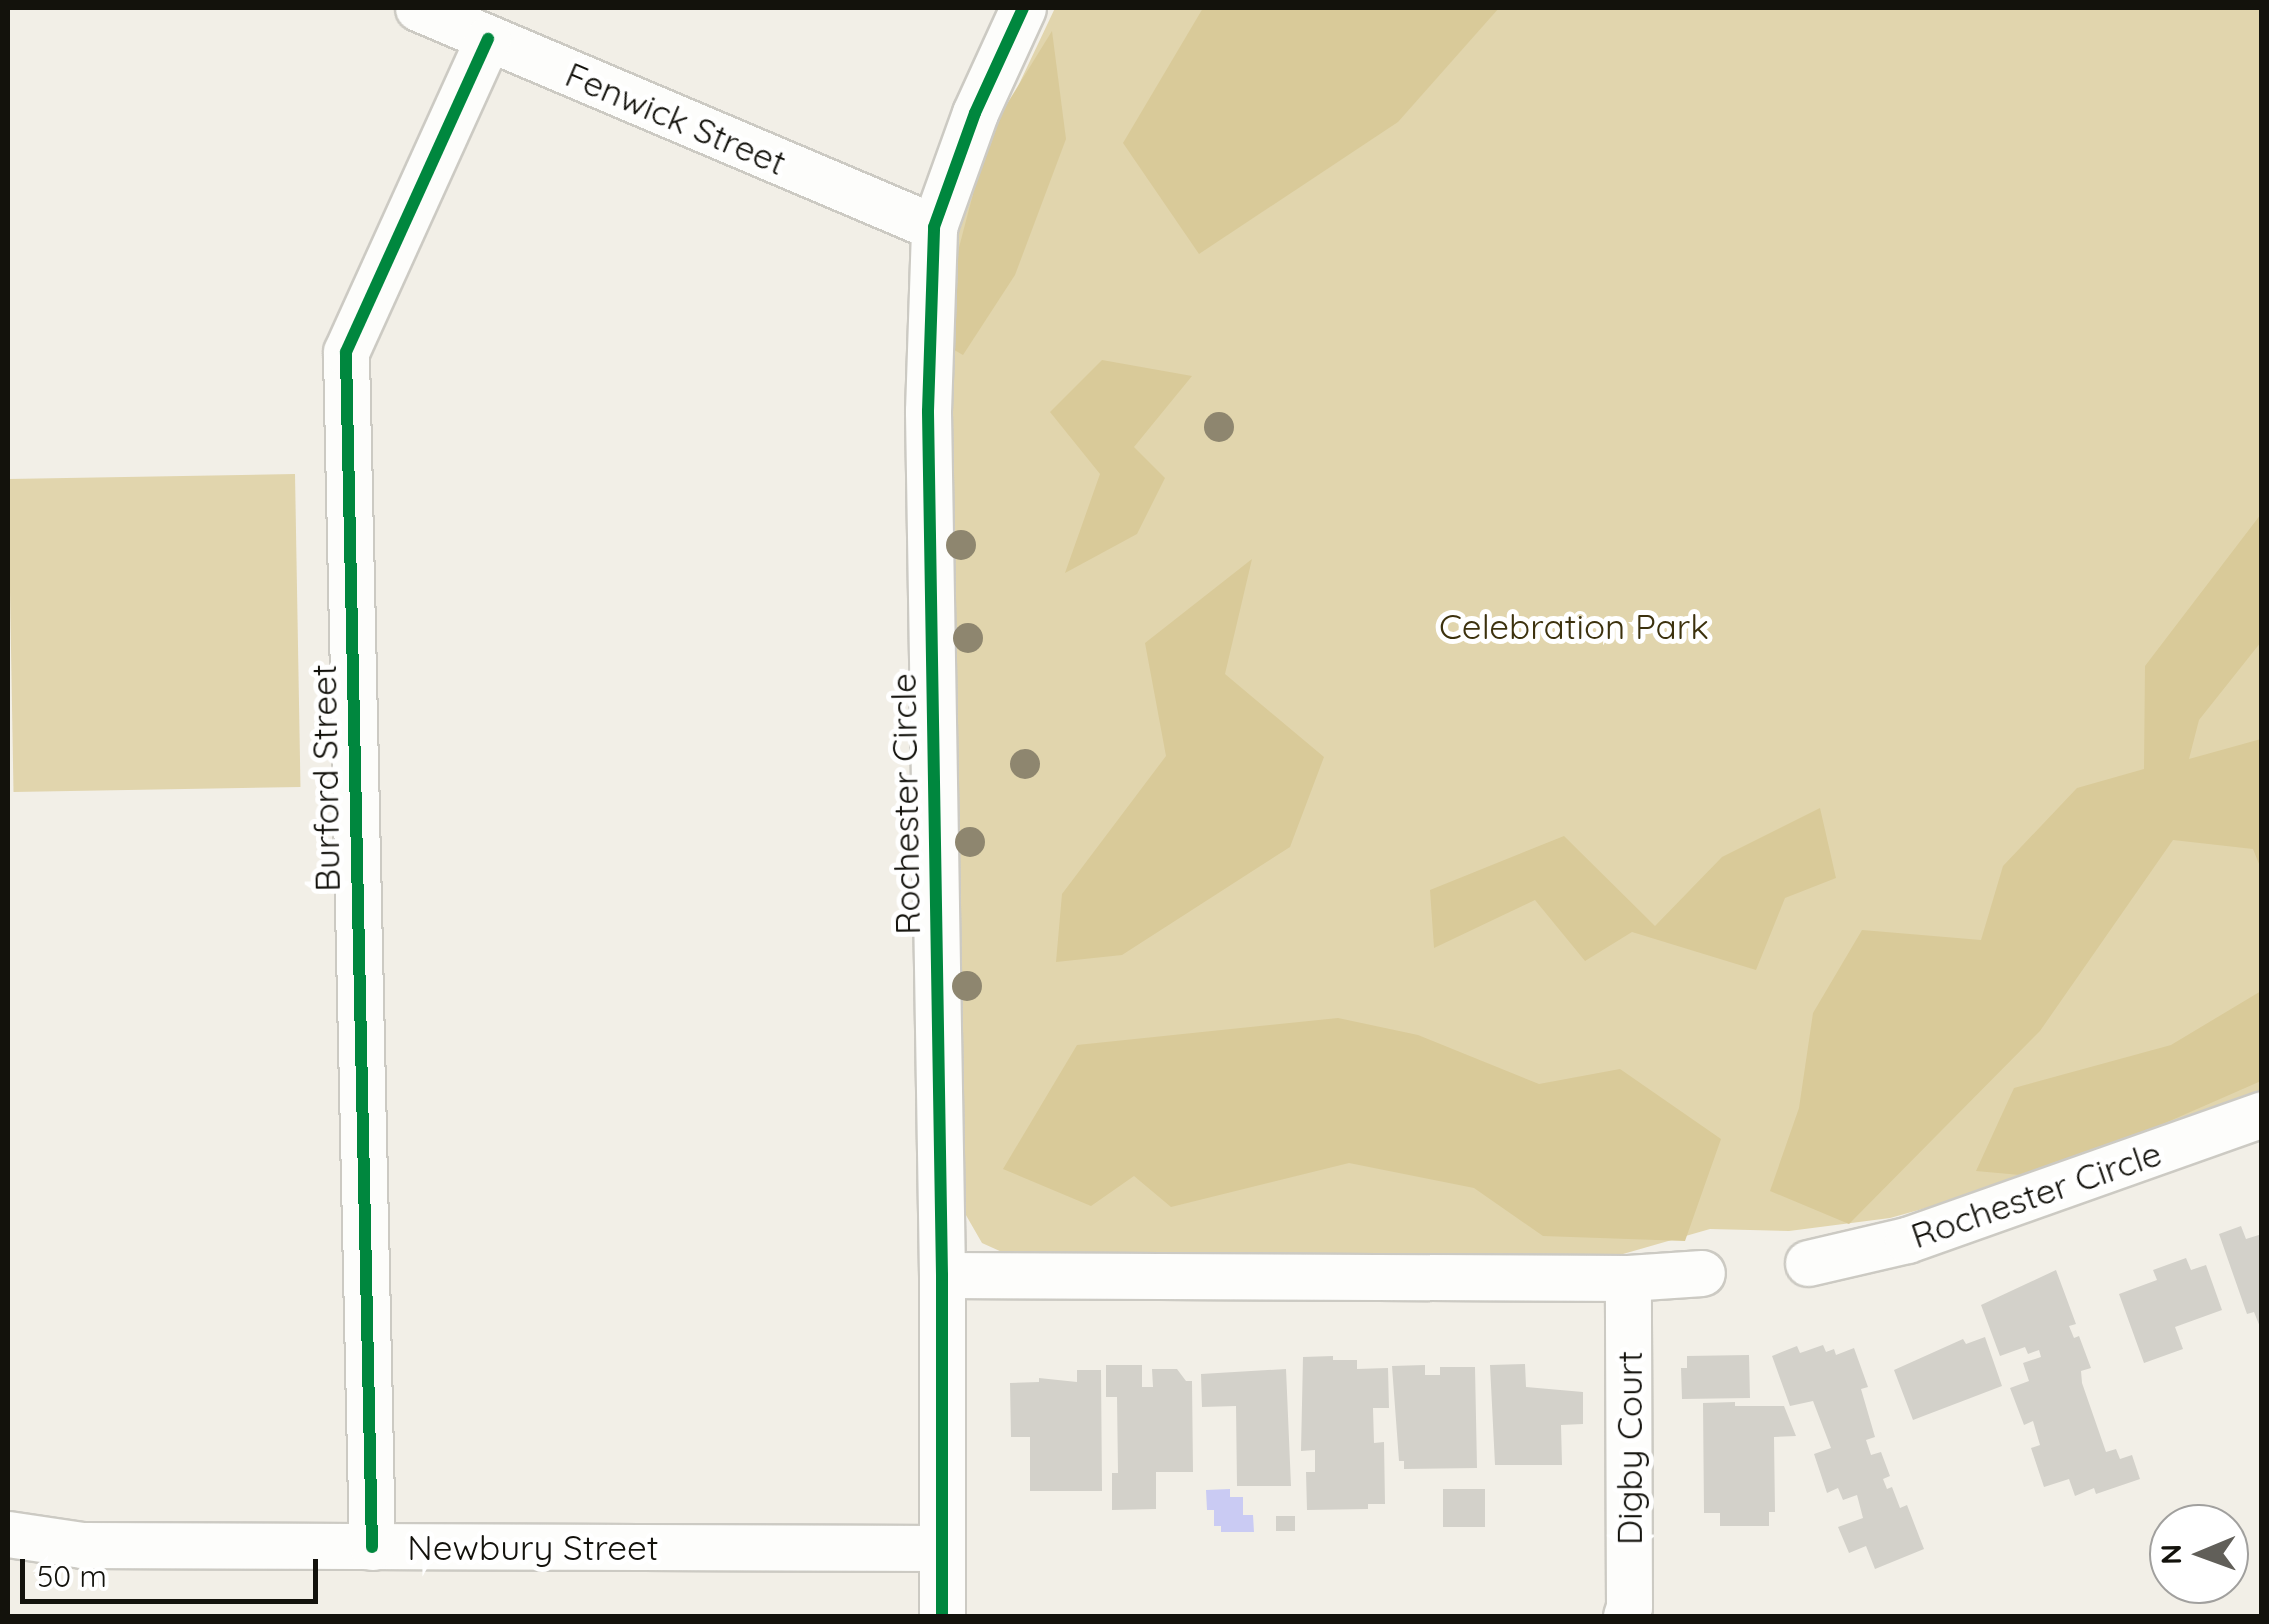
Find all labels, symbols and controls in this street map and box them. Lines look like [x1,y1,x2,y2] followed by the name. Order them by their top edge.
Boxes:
[560,53,792,183] street label: Fenwick Street
[1439,605,1709,647] park label: Celebration Park
[302,664,348,892] street label: Burford Street
[882,673,928,935] street label: Rochester Circle
[1905,1132,2167,1256] street label: Rochester Circle
[1608,1351,1650,1545] street label: Digby Court
[2149,1504,2249,1604] north arrow
[407,1526,659,1568] street label: Newbury Street
[25,1539,322,1601] scale bar
[2153,1544,2188,1565] text: N
[37,1557,107,1595] text: 50 m

